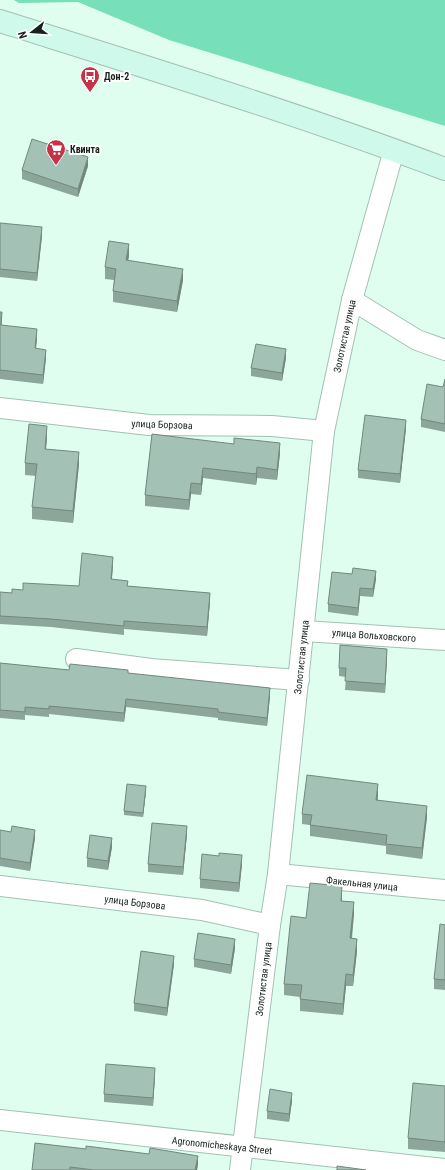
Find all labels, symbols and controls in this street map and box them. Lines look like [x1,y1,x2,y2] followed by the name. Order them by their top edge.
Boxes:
[12,12,52,52] north arrow
[16,29,30,40] text: N
[79,65,101,93] bus stop icon: Дон-2
[104,71,129,82] place label: Дон-2
[45,138,67,166] supermarket icon: Квинта
[70,144,100,155] place label: Квинта
[331,298,358,374] street label: Золотистая улица
[131,418,193,431] street label: улица Борзова
[292,619,311,695] street label: Золотистая улица
[332,627,416,644] street label: улица Вольховского
[326,873,399,893] street label: Факельная улица
[104,893,166,912] street label: улица Борзова
[254,941,274,1017] street label: Золотистая улица
[171,1135,273,1156] street label: Agronomicheskaya Street

